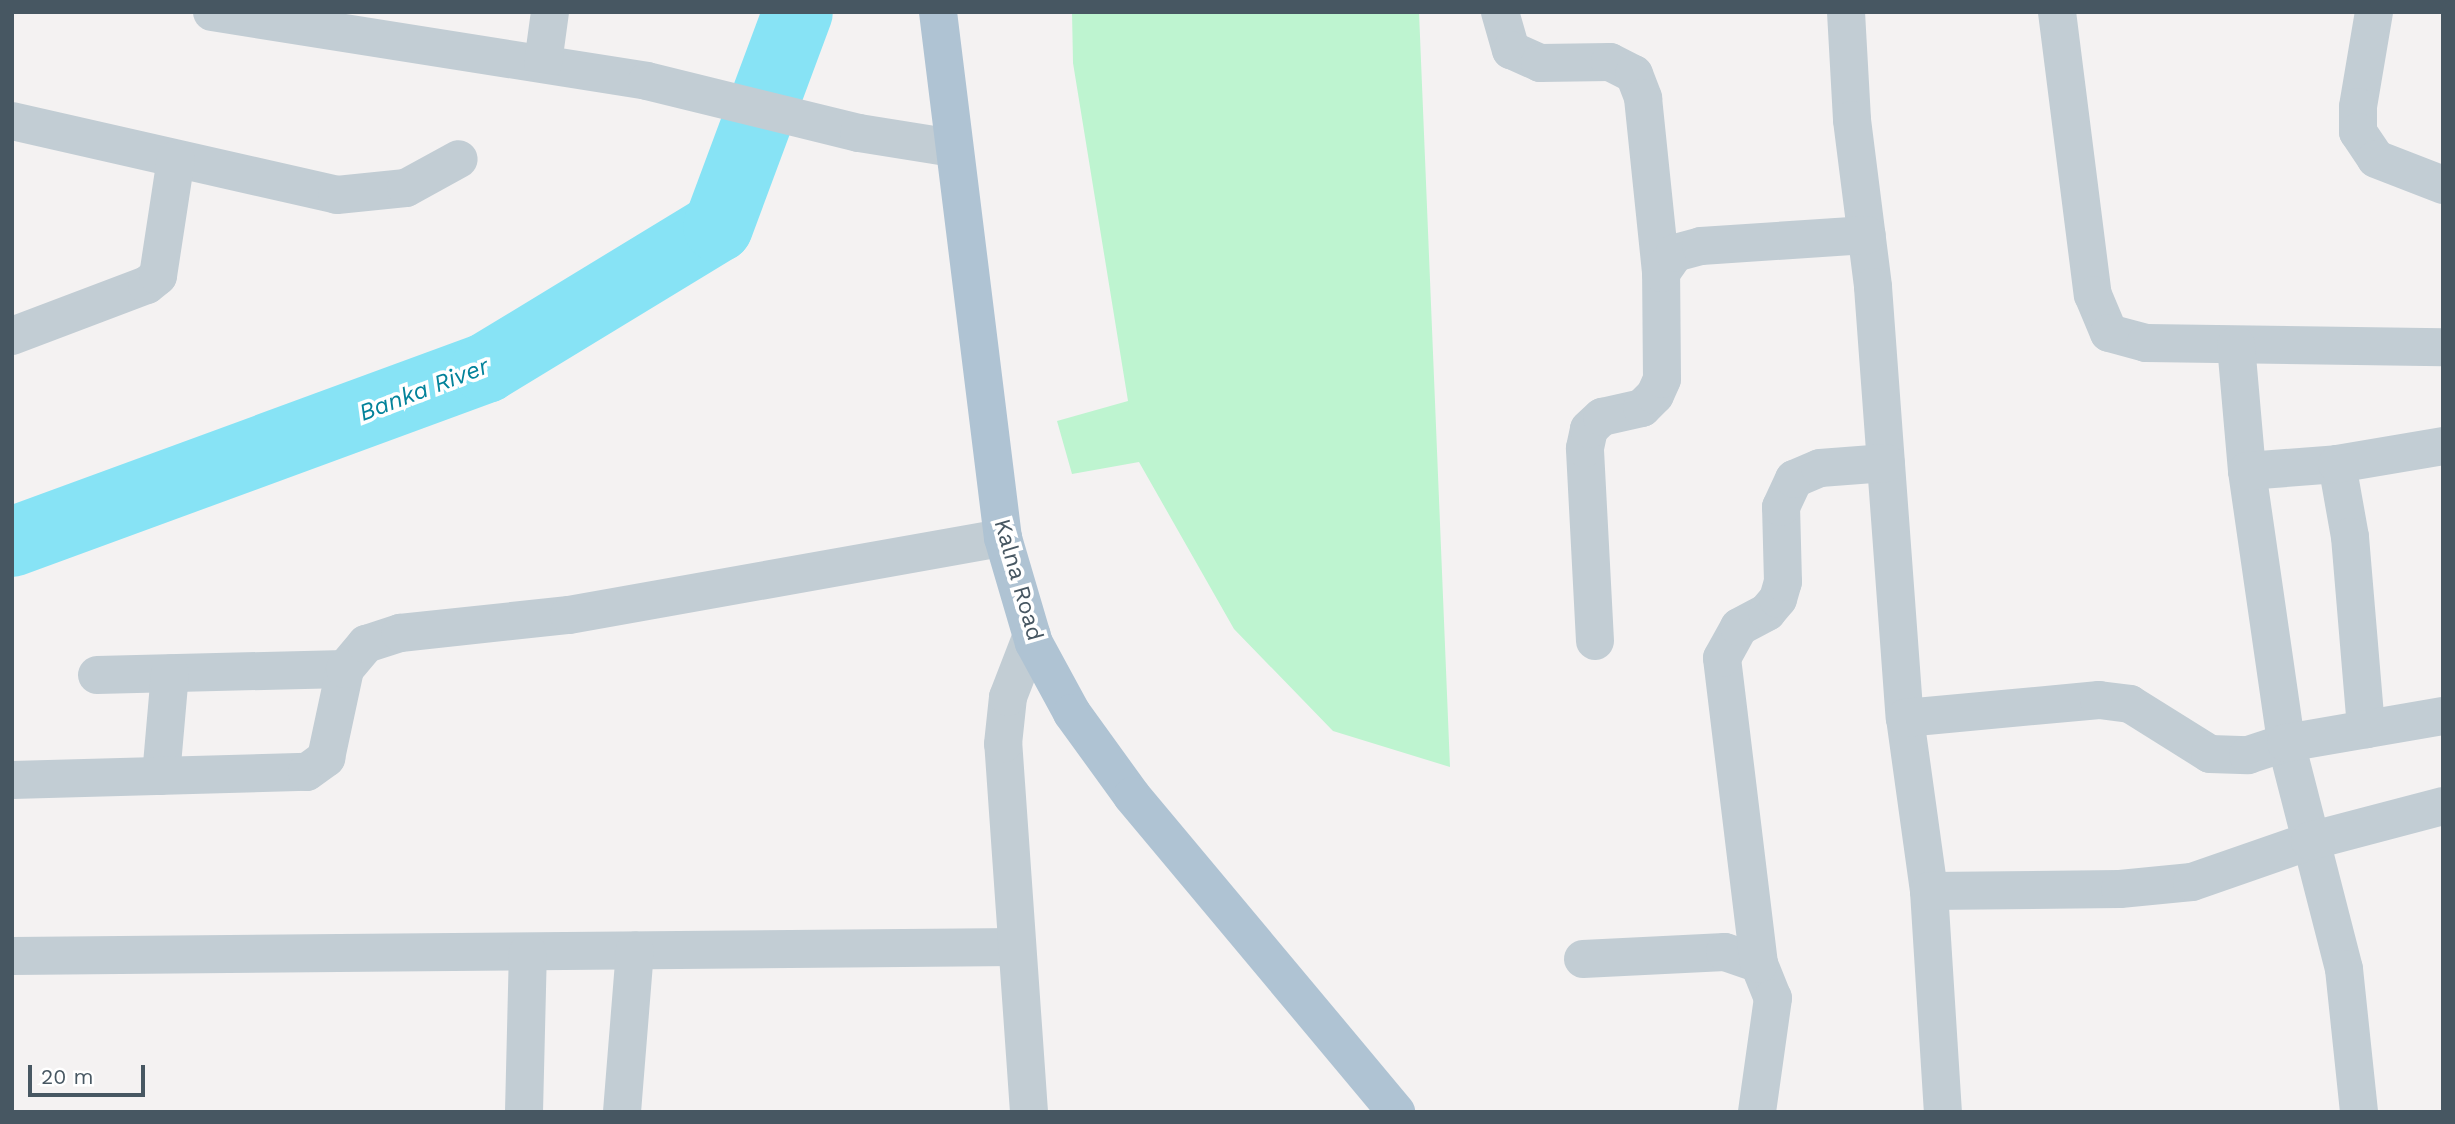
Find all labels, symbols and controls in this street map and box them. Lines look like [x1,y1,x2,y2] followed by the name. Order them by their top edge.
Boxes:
[355,352,493,428] water label: Banka River
[987,516,1049,644] street label: Kalna Road
[32,1050,149,1094] scale bar
[41,1064,93,1089] text: 20 m

